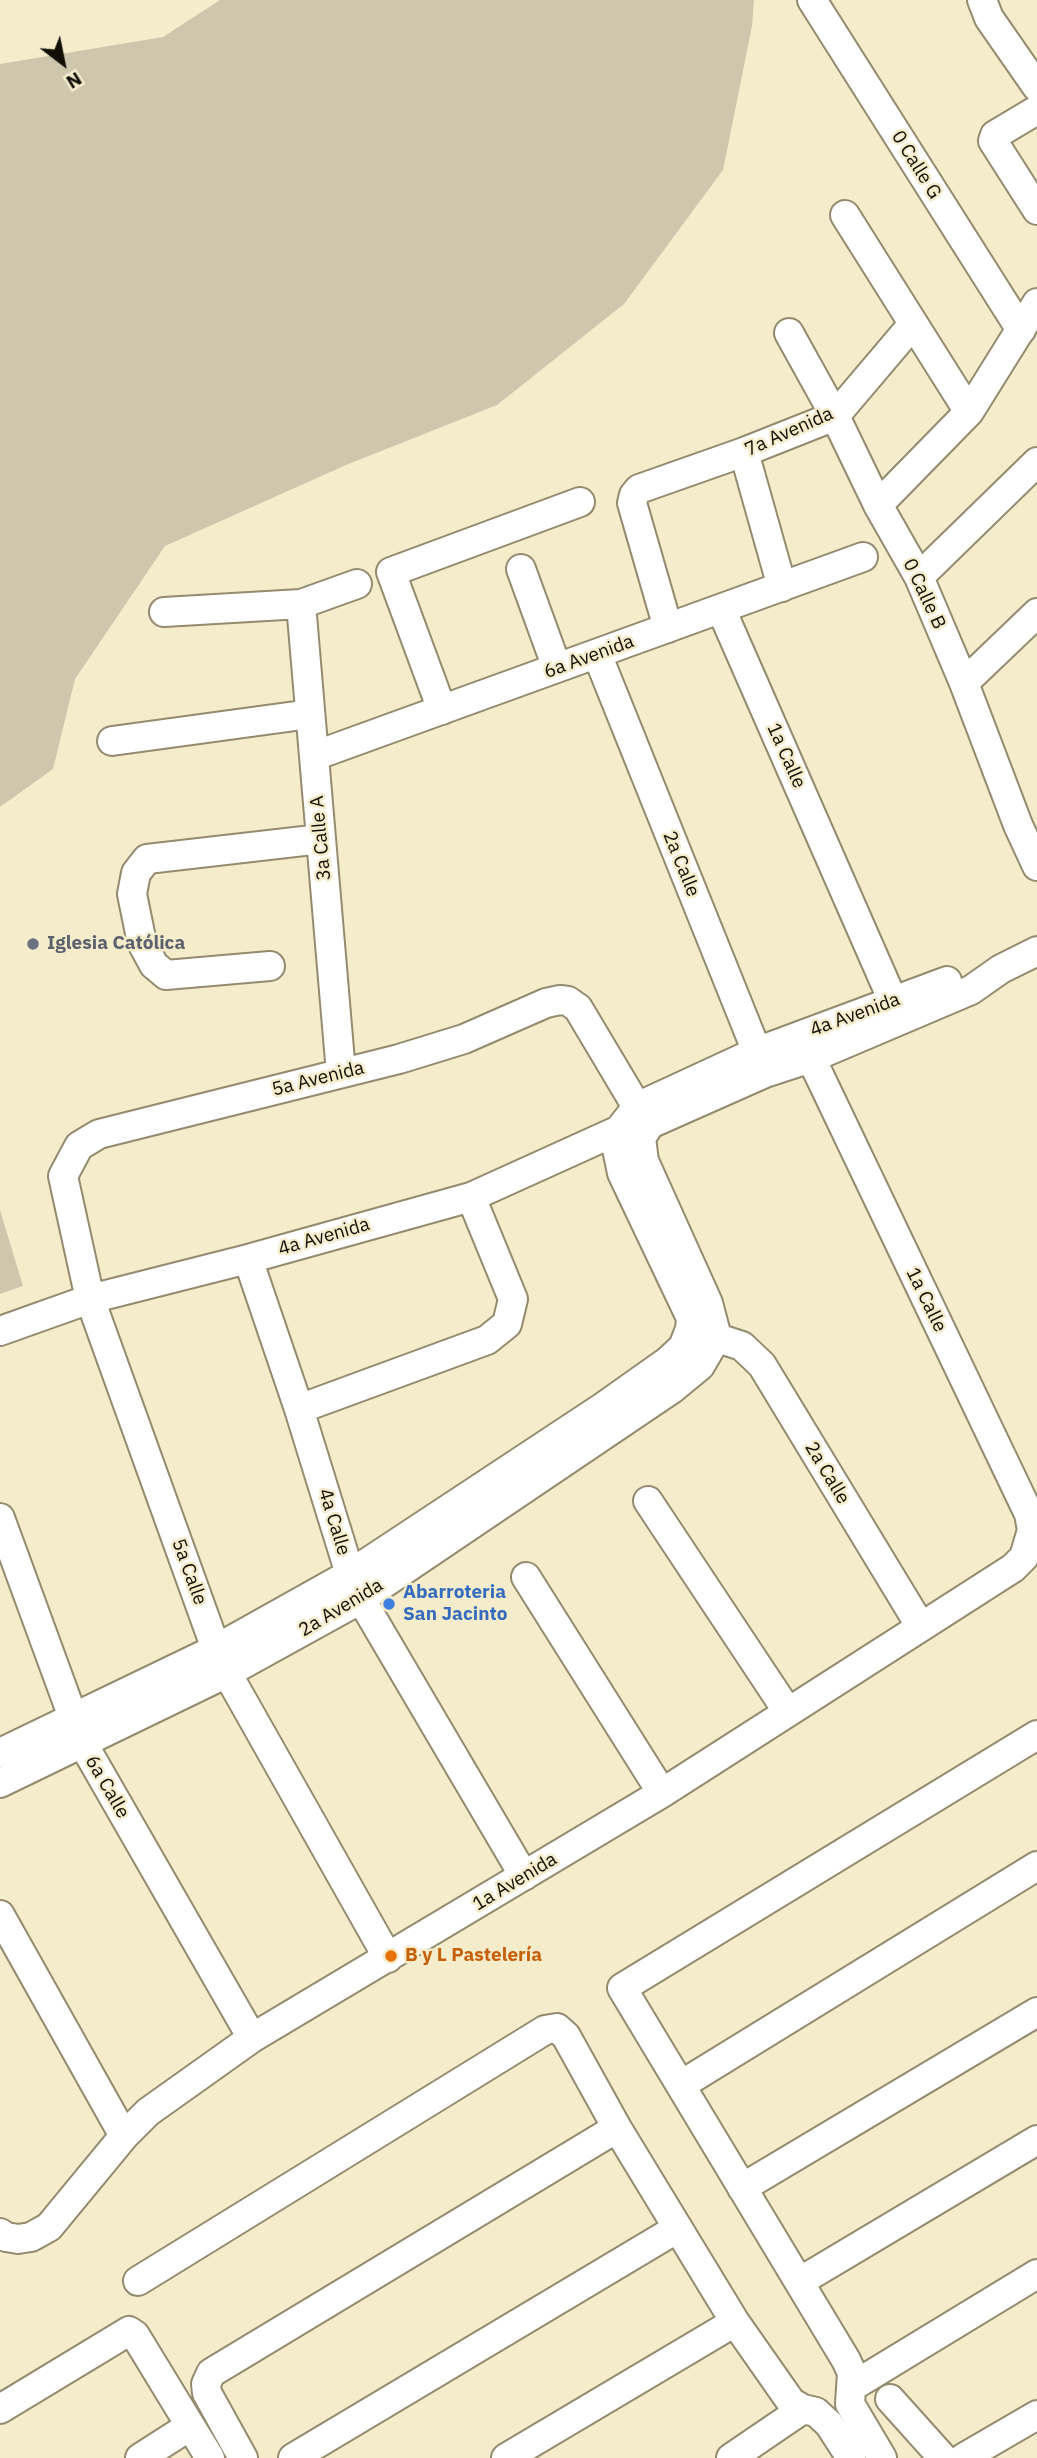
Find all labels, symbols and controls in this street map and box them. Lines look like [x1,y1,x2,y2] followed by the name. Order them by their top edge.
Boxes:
[28,28,98,98] north arrow
[62,67,86,95] text: N
[886,127,946,203] street label: 0 Calle G
[741,402,837,462] street label: 7a Avenida
[898,555,950,633] street label: 0 Calle B
[541,630,637,684] street label: 6a Avenida
[762,720,810,792] street label: 1a Calle
[306,795,336,881] street label: 3a Calle A
[658,828,704,900] street label: 2a Calle
[47,933,185,955] place label: Iglesia Católica
[25,936,41,952] marker: Iglesia Católica
[807,988,903,1042] street label: 4a Avenida
[270,1057,366,1101] street label: 5a Avenida
[276,1213,372,1261] street label: 4a Avenida
[901,1264,951,1336] street label: 1a Calle
[800,1438,854,1508] street label: 2a Calle
[313,1486,355,1558] street label: 4a Calle
[167,1536,211,1608] street label: 5a Calle
[295,1574,387,1642] street label: 2a Avenida
[403,1582,507,1626] place label: Abarroteria San Jacinto
[381,1596,397,1612] marker: Abarroteria San Jacinto
[80,1752,134,1822] street label: 6a Calle
[469,1848,561,1916] street label: 1a Avenida
[405,1945,542,1967] place label: B y L Pastelería
[383,1948,399,1964] marker: B y L Pastelería

